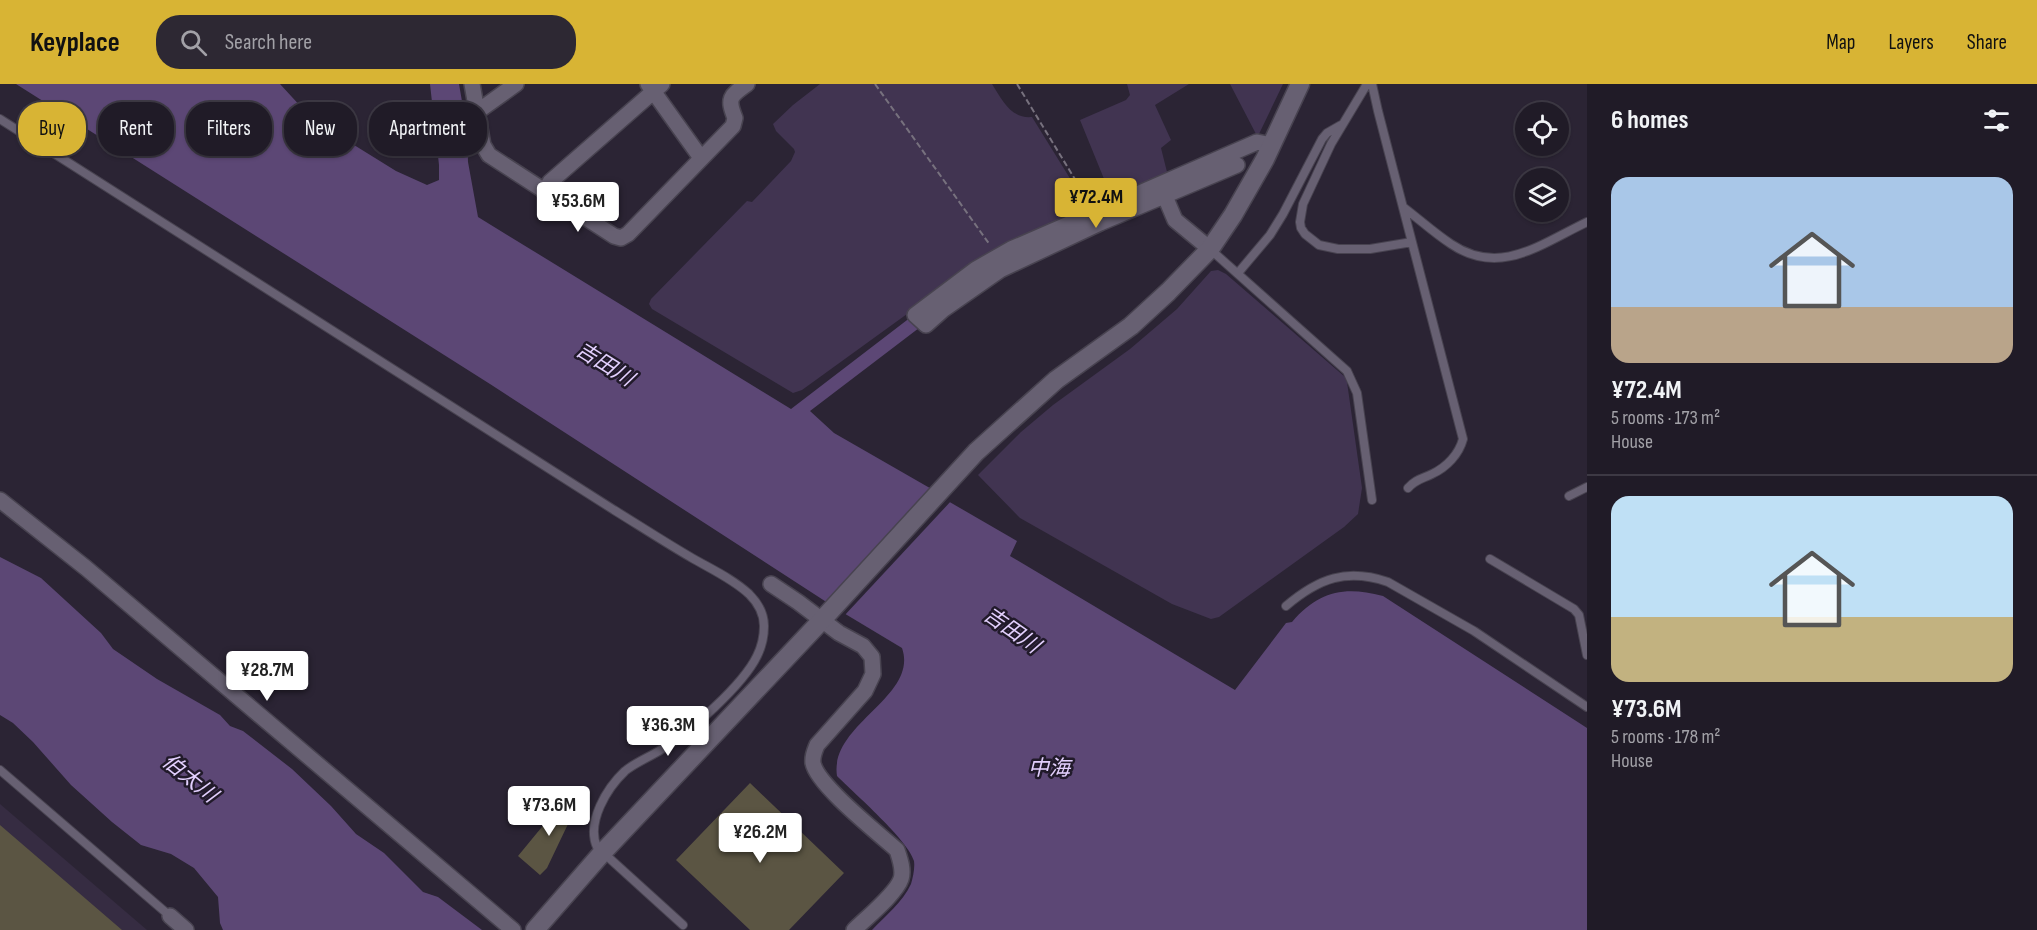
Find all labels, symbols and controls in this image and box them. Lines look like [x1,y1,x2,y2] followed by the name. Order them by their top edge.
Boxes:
[156,15,576,69] search box
[30,26,120,59] text: Keyplace
[177,26,210,59] icon: search
[225,29,312,56] text: Search here
[1826,30,1855,55] text: Map
[1888,30,1934,55] text: Layers
[1967,30,2007,55] text: Share
[18,102,86,156] chip: Buy
[98,102,174,156] chip: Rent
[186,102,272,156] chip: Filters
[284,102,357,156] chip: New
[369,102,487,156] chip: Apartment
[1515,102,1569,222] map controls
[1515,102,1569,156] button: locate
[1980,104,2013,137] icon: filters
[1611,105,1689,136] text: 6 homes
[1515,168,1569,222] button: layers
[1047,178,1145,229] pin: ¥72.4M
[529,182,627,233] pin: ¥53.6M
[1069,185,1123,209] text: ¥72.4M
[551,189,605,213] text: ¥53.6M
[1758,216,1866,324] icon: home
[571,337,640,393] water label: 吉田川
[1611,375,1682,406] text: ¥72.4M
[1611,406,1720,430] text: 5 rooms · 173 m²
[1611,430,1653,454] text: House
[1758,535,1866,643] icon: home
[979,602,1046,660] water label: 吉田川
[218,651,316,702] pin: ¥28.7M
[240,658,294,682] text: ¥28.7M
[1611,694,1682,725] text: ¥73.6M
[619,706,717,757] pin: ¥36.3M
[641,713,695,737] text: ¥36.3M
[1611,725,1720,749] text: 5 rooms · 178 m²
[157,749,224,809] water label: 伯太川
[1611,749,1653,773] text: House
[1028,756,1073,781] water label: 中海
[500,786,598,837] pin: ¥73.6M
[522,793,576,817] text: ¥73.6M
[711,813,809,864] pin: ¥26.2M
[733,820,787,844] text: ¥26.2M

